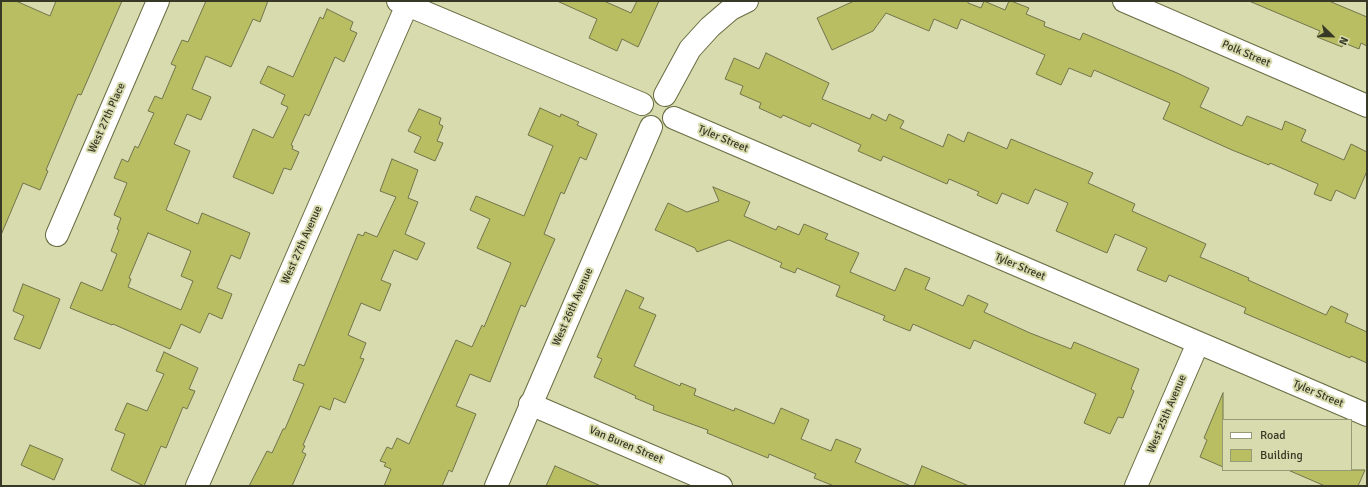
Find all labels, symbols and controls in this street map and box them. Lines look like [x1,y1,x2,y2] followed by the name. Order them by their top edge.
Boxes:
[1312,16,1352,56] north arrow
[1336,35,1351,47] text: N
[1220,38,1272,70] street label: Polk Street
[86,81,128,155] street label: West 27th Place
[696,122,750,156] street label: Tyler Street
[279,204,325,286] street label: West 27th Avenue
[993,250,1047,284] street label: Tyler Street
[550,266,596,348] street label: West 26th Avenue
[1145,373,1189,455] street label: West 25th Avenue
[1291,377,1345,411] street label: Tyler Street
[1222,419,1352,471] legend
[587,423,665,467] street label: Van Buren Street
[1260,428,1286,443] text: Road
[1260,448,1303,463] text: Building

